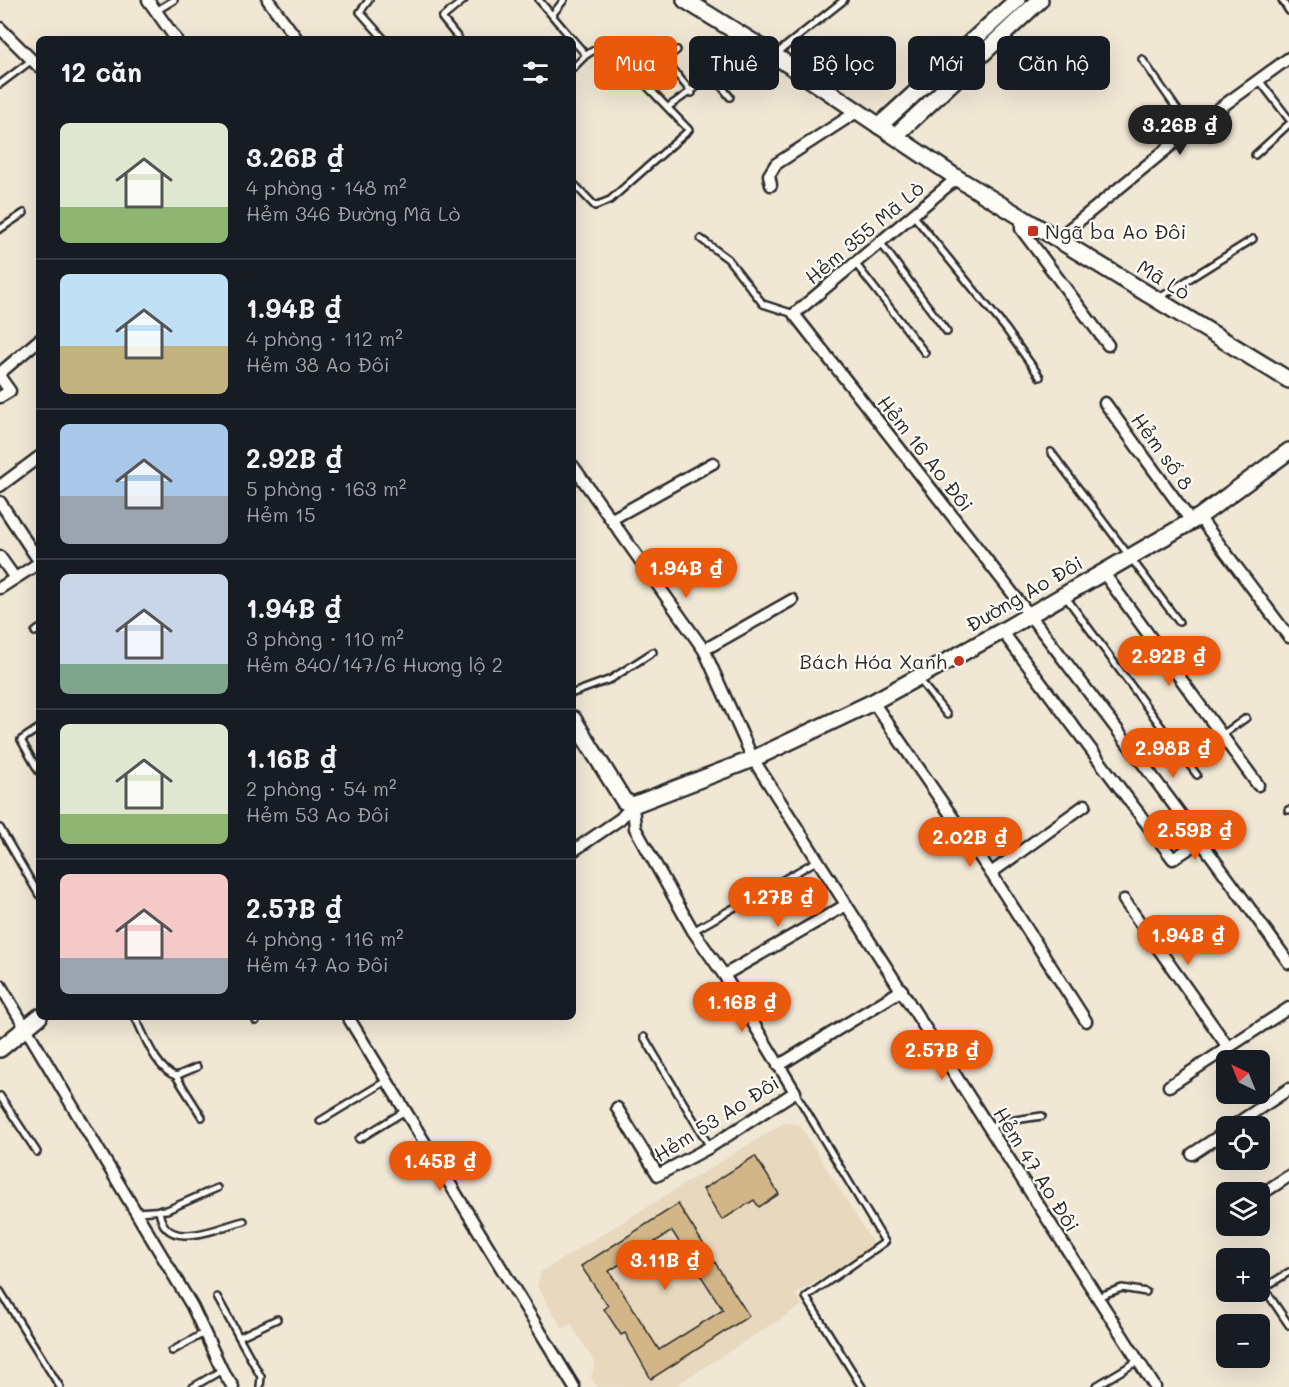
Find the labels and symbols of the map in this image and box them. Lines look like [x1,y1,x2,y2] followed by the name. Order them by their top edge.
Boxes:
[1125,105,1235,156] pin: 3.26B ₫
[799,175,929,289] street label: Hẻm 355 Mã Lò
[1045,218,1186,244] place label: Ngã ba Ao Đôi
[1026,224,1040,238] marker: Ngã ba Ao Đôi
[1133,253,1195,305] street label: Mã Lò
[872,389,980,517] street label: Hẻm 16 Ao Đôi
[1126,407,1200,495] street label: Hẻm số 8
[631,548,741,599] pin: 1.94B ₫
[961,549,1087,637] street label: Đường Ao Đôi
[1114,636,1224,687] pin: 2.92B ₫
[800,648,947,674] place label: Bách Hóa Xanh
[952,654,966,668] marker: Bách Hóa Xanh
[1118,728,1228,779] pin: 2.98B ₫
[1140,810,1250,861] pin: 2.59B ₫
[915,817,1025,868] pin: 2.02B ₫
[723,877,833,928] pin: 1.27B ₫
[1133,915,1243,966] pin: 1.94B ₫
[687,982,797,1033] pin: 1.16B ₫
[887,1030,997,1081] pin: 2.57B ₫
[1216,1050,1270,1104] north arrow
[648,1069,784,1167] street label: Hẻm 53 Ao Đôi
[988,1102,1086,1236] street label: Hẻm 47 Ao Đôi
[385,1141,495,1192] pin: 1.45B ₫
[610,1240,720,1291] pin: 3.11B ₫

